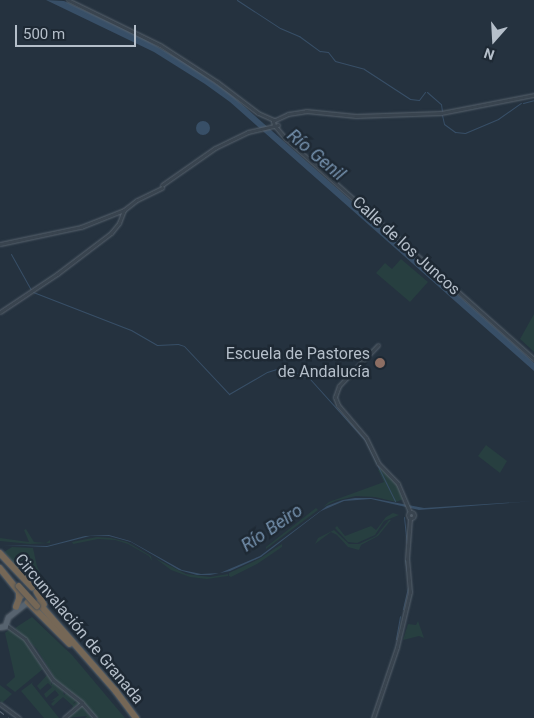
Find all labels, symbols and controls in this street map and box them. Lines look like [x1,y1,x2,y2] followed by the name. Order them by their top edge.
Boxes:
[18,15,139,47] scale bar
[469,15,519,65] north arrow
[23,25,65,43] text: 500 m
[482,45,496,63] text: N
[283,125,349,185] water label: Río Genil
[348,193,464,299] street label: Calle de los Juncos
[226,344,370,382] place label: Escuela de Pastores de Andalucía
[374,357,386,369] marker: Escuela de Pastores de Andalucía
[237,500,307,556] water label: Río Beiro
[11,550,147,708] street label: Circunvalación de Granada

